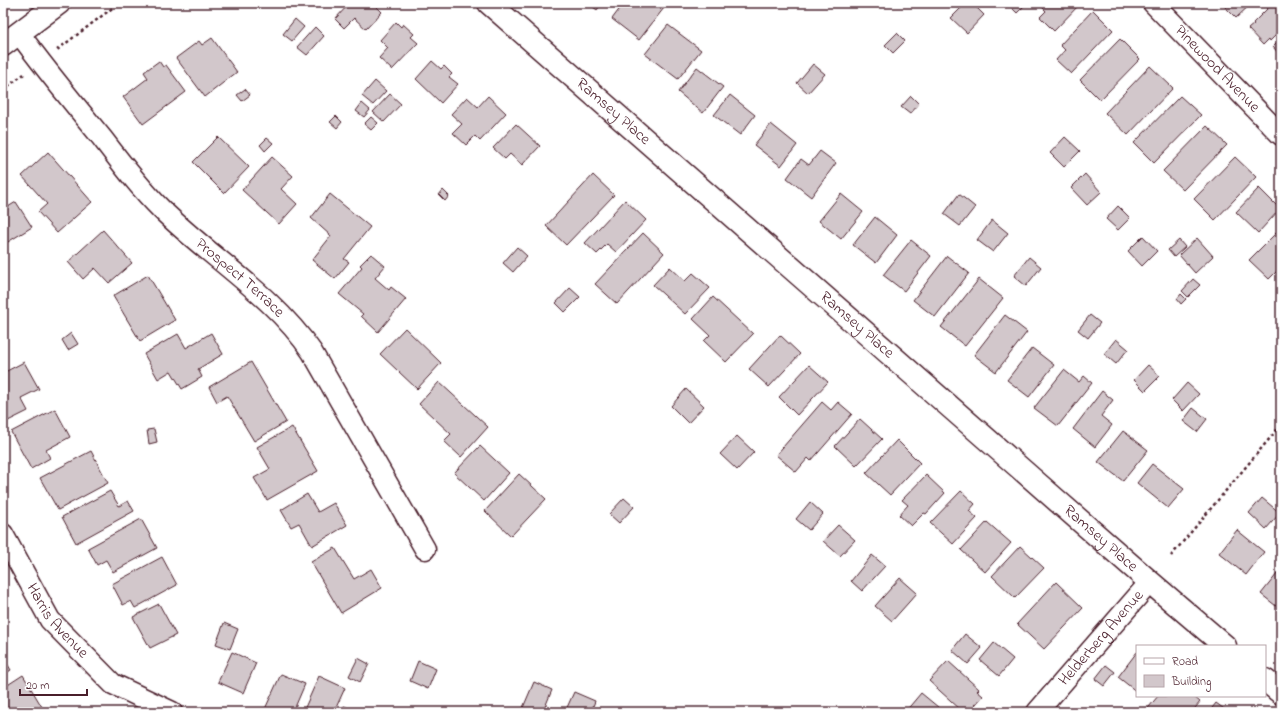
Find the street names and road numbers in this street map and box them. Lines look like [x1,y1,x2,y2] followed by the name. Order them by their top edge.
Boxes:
[1169,20,1266,119] street label: Pinewood Avenue
[571,72,656,152] street label: Ramsey Place
[190,233,291,324] street label: Prospect Terrace
[814,286,900,365] street label: Ramsey Place
[1058,499,1144,579] street label: Ramsey Place
[20,579,94,665] street label: Harris Avenue
[1053,584,1150,691] street label: Helderberg Avenue

